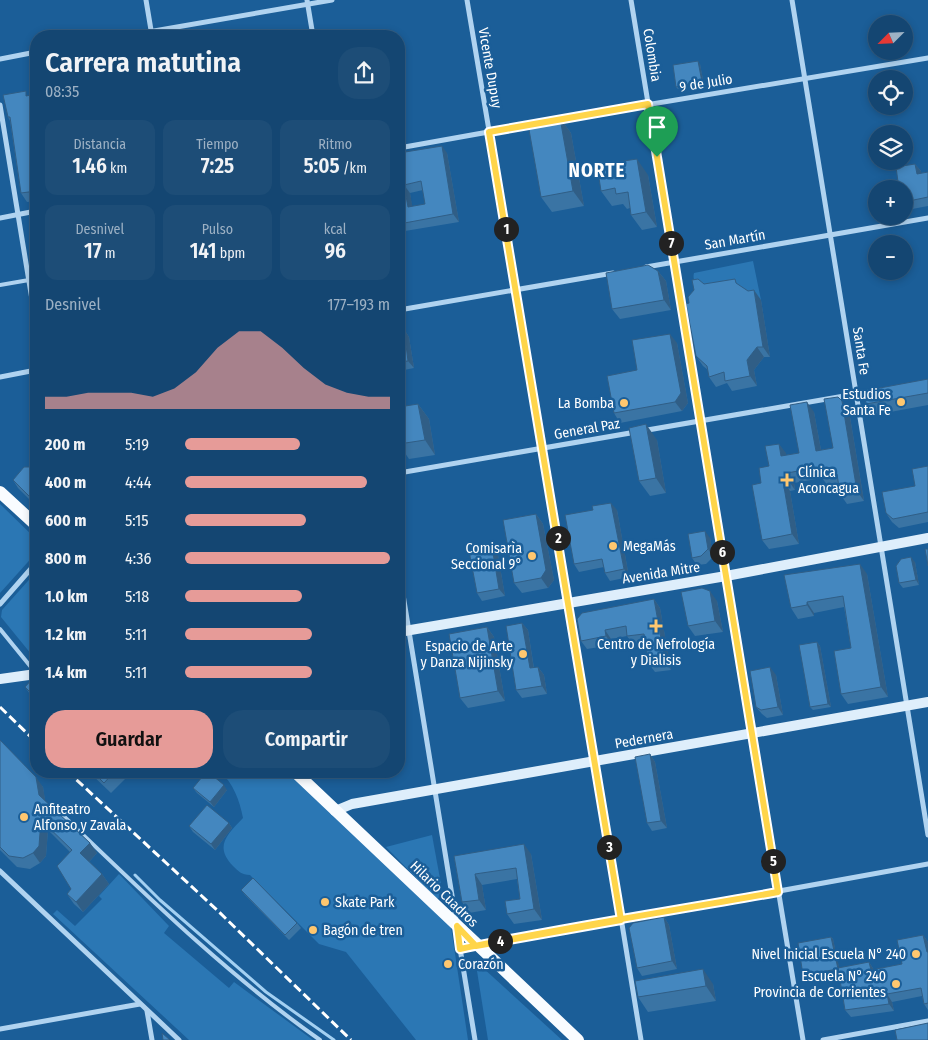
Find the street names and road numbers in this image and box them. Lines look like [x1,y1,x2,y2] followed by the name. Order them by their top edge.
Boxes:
[475,26,506,110] street label: Vicente Dupuy
[639,27,665,83] street label: Colombia
[678,70,734,96] street label: 9 de Julio
[703,226,767,254] street label: San Martín
[849,326,873,376] street label: Santa Fe
[553,415,622,443] street label: General Paz
[621,558,701,588] street label: Avenida Mitre
[614,726,675,752] street label: Pedernera
[406,857,482,931] street label: Hilario Cuadros

